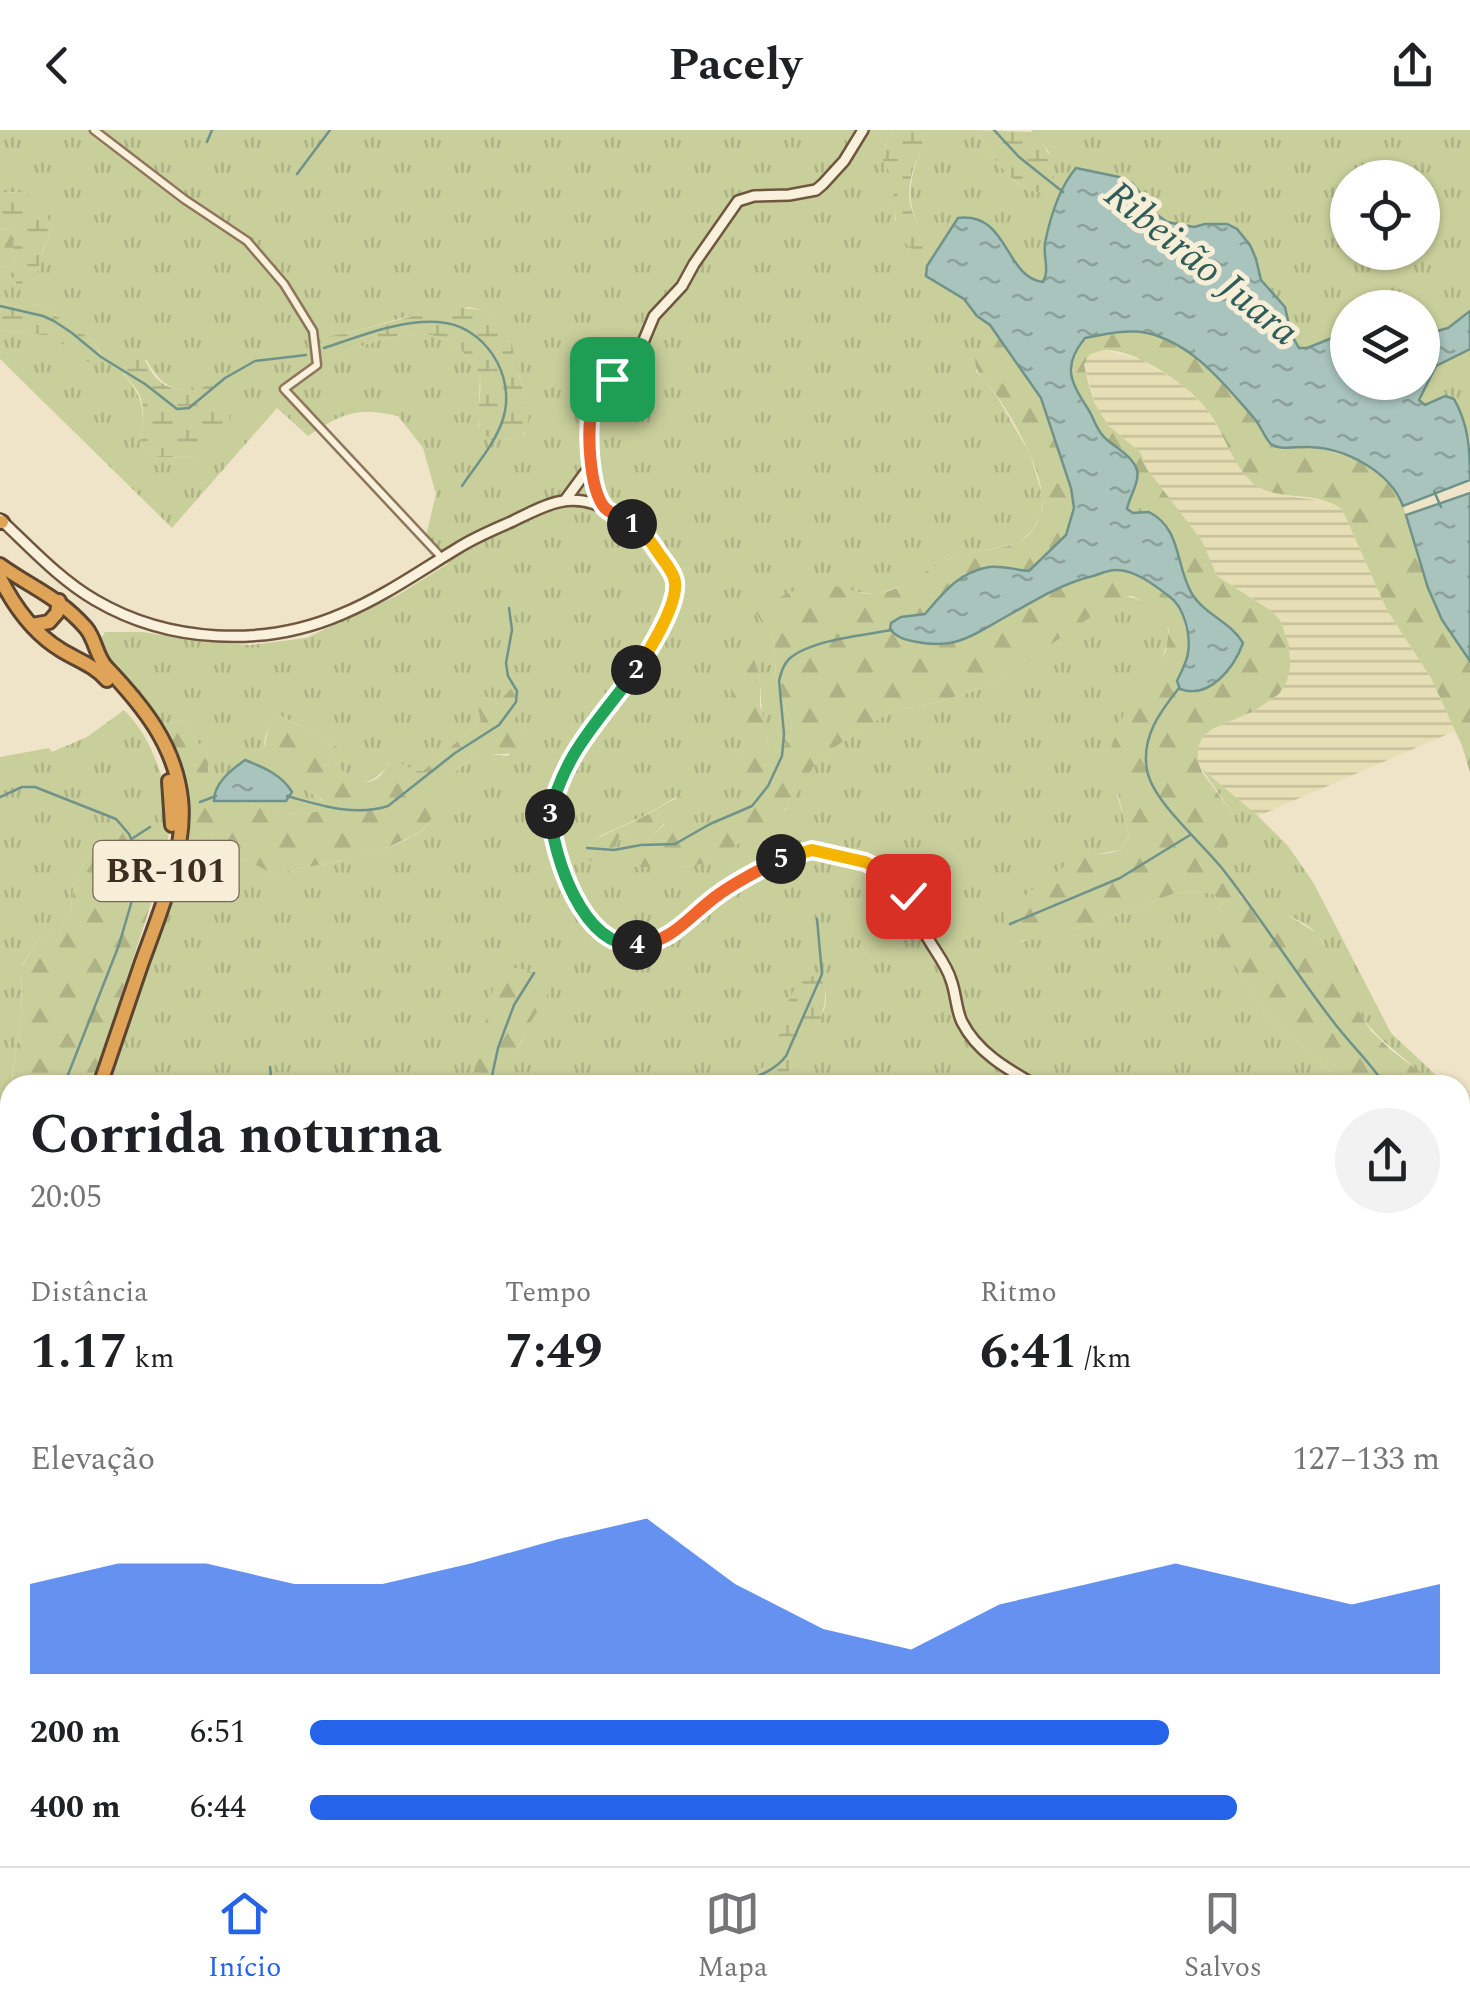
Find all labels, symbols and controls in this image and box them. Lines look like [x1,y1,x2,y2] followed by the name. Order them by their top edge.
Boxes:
[668,31,802,100] text: Pacely
[30,38,85,93] icon: back
[1385,38,1440,93] icon: share
[1330,160,1440,400] map controls
[1330,160,1440,270] button: locate
[1090,166,1312,362] water label: Ribeirão Juara
[1330,290,1440,400] button: layers
[570,337,655,422] pin
[585,352,640,407] icon: arrive
[607,499,657,549] pin: 1
[624,502,640,545] text: 1
[611,645,661,695] pin: 2
[628,648,644,691] text: 2
[525,789,575,839] pin: 3
[542,792,558,835] text: 3
[756,834,806,884] pin: 5
[773,837,789,880] text: 5
[94,841,238,901] road number: BR-101
[866,854,951,939] pin
[881,869,936,924] icon: check
[612,920,662,970] pin: 4
[629,923,645,966] text: 4
[30,1094,442,1177] text: Corrida noturna
[1335,1108,1440,1213] button: share
[30,1173,102,1222] text: 20:05
[30,1271,148,1314] text: Distância
[505,1271,591,1314] text: Tempo
[980,1271,1057,1314] text: Ritmo
[30,1314,128,1390] text: 1.17
[505,1314,603,1390] text: 7:49
[980,1314,1078,1390] text: 6:41
[128,1337,174,1380] text: km
[1078,1337,1131,1380] text: /km
[30,1435,155,1484] text: Elevação
[1292,1435,1440,1484] text: 127–133 m
[30,1708,121,1757] text: 200 m
[190,1708,246,1757] text: 6:51
[30,1783,121,1832] text: 400 m
[190,1783,246,1832] text: 6:44
[208,1886,281,1989] tab: Início
[697,1886,768,1989] tab: Mapa
[1184,1886,1262,1989] tab: Salvos

